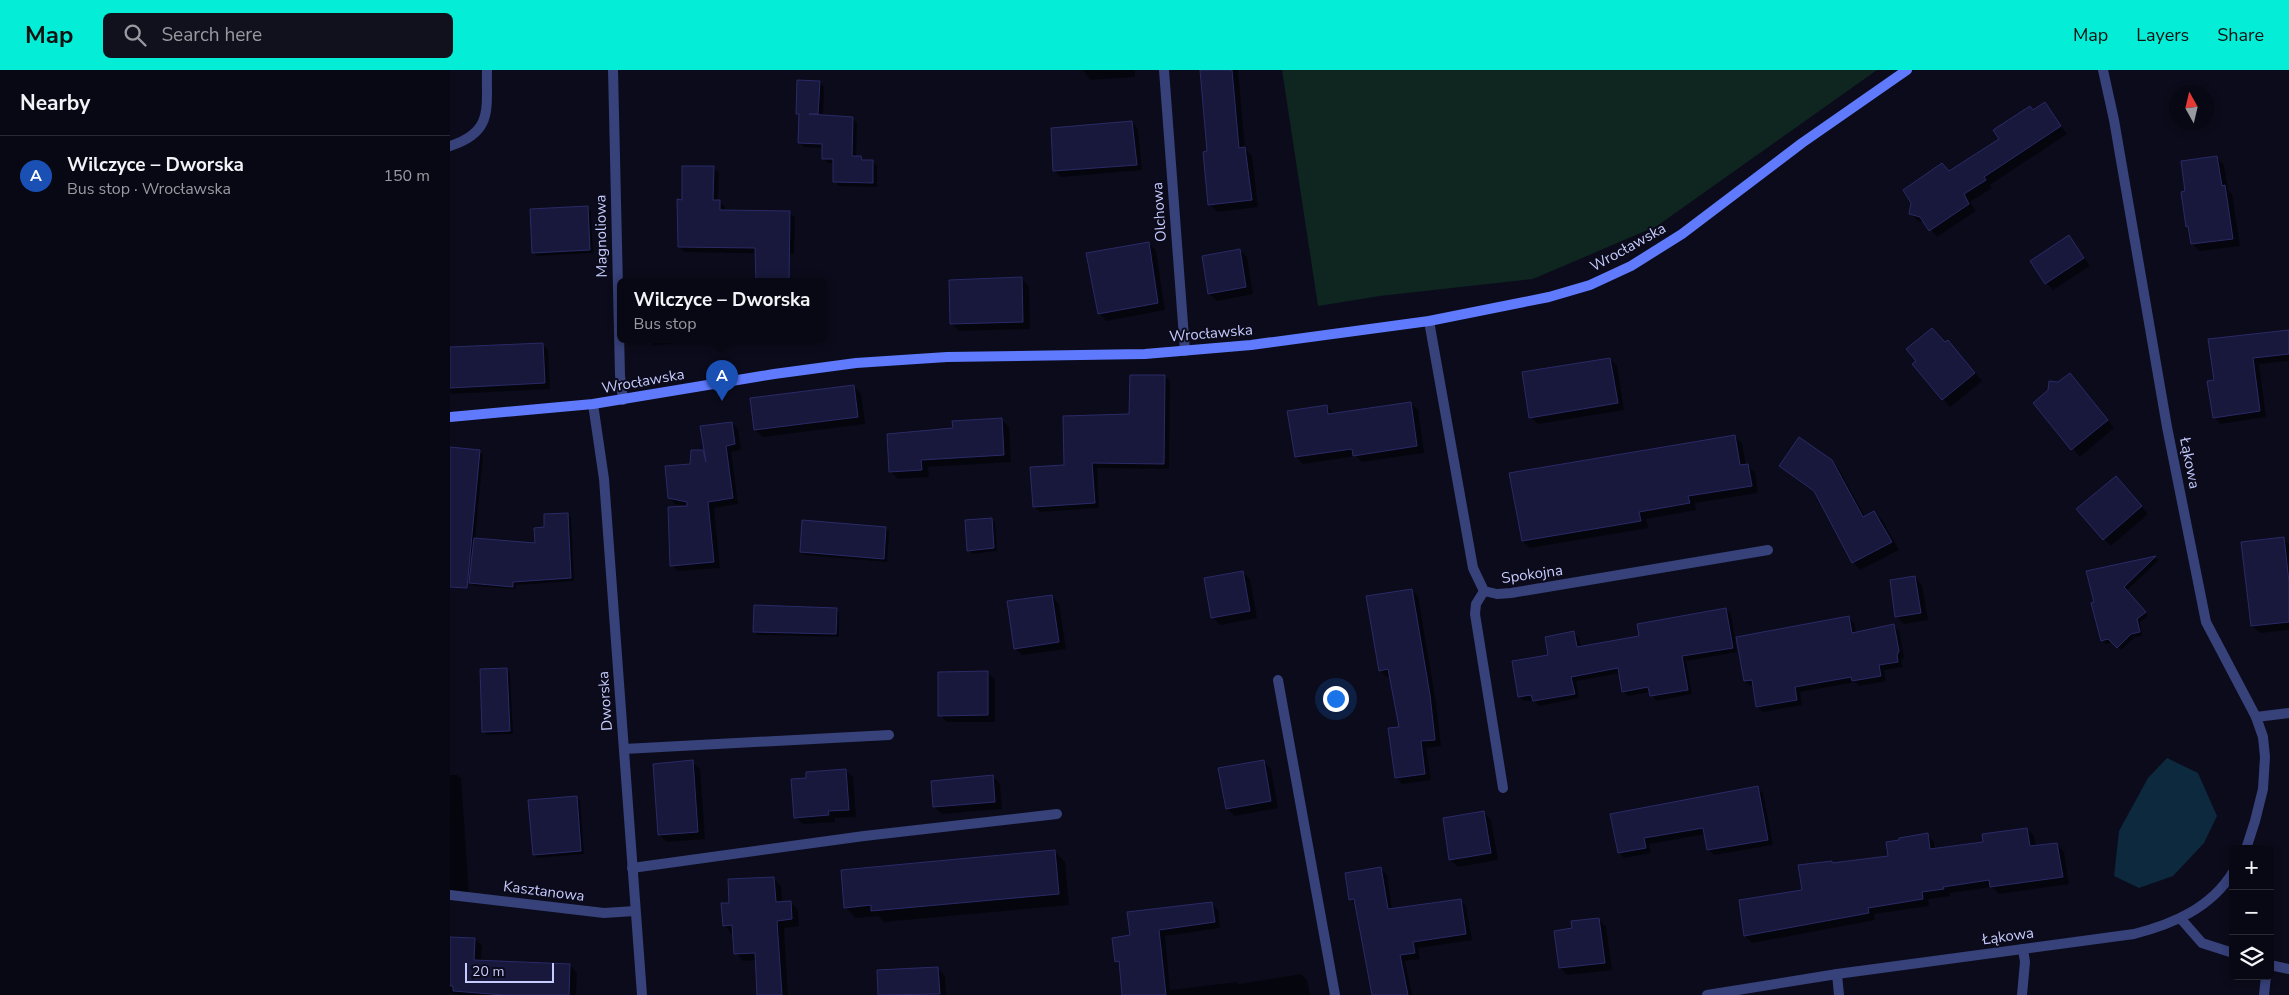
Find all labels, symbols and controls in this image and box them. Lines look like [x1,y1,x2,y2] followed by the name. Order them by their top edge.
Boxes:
[103,13,453,58] search box
[25,19,73,51] text: Map
[121,21,149,49] icon: search
[161,22,262,48] text: Search here
[2073,23,2108,47] text: Map
[2136,23,2189,47] text: Layers
[2217,23,2264,47] text: Share
[2169,85,2214,130] north arrow
[20,89,90,117] text: Nearby
[67,152,244,178] text: Wilczyce – Dworska
[30,165,42,187] text: A
[383,165,430,187] text: 150 m
[67,178,231,200] text: Bus stop · Wrocławska
[1147,181,1171,243] street label: Olchowa
[590,194,612,278] street label: Magnoliowa
[1587,218,1669,276] street label: Wrocławska
[617,278,827,343] popup
[634,287,810,313] text: Wilczyce – Dworska
[634,313,696,335] text: Bus stop
[1168,319,1254,347] street label: Wrocławska
[706,360,738,401] pin: A
[600,364,686,398] street label: Wrocławska
[2175,435,2205,490] street label: Łąkowa
[1500,560,1564,588] street label: Spokojna
[593,670,617,732] street label: Dworska
[1323,686,1349,712] your location
[2229,845,2274,980] map controls
[2229,845,2274,890] button: +
[502,876,586,906] street label: Kasztanowa
[2229,890,2274,935] button: −
[1980,922,2035,950] street label: Łąkowa
[2229,935,2274,980] button: layers
[465,960,554,983] scale bar
[472,962,504,981] text: 20 m

